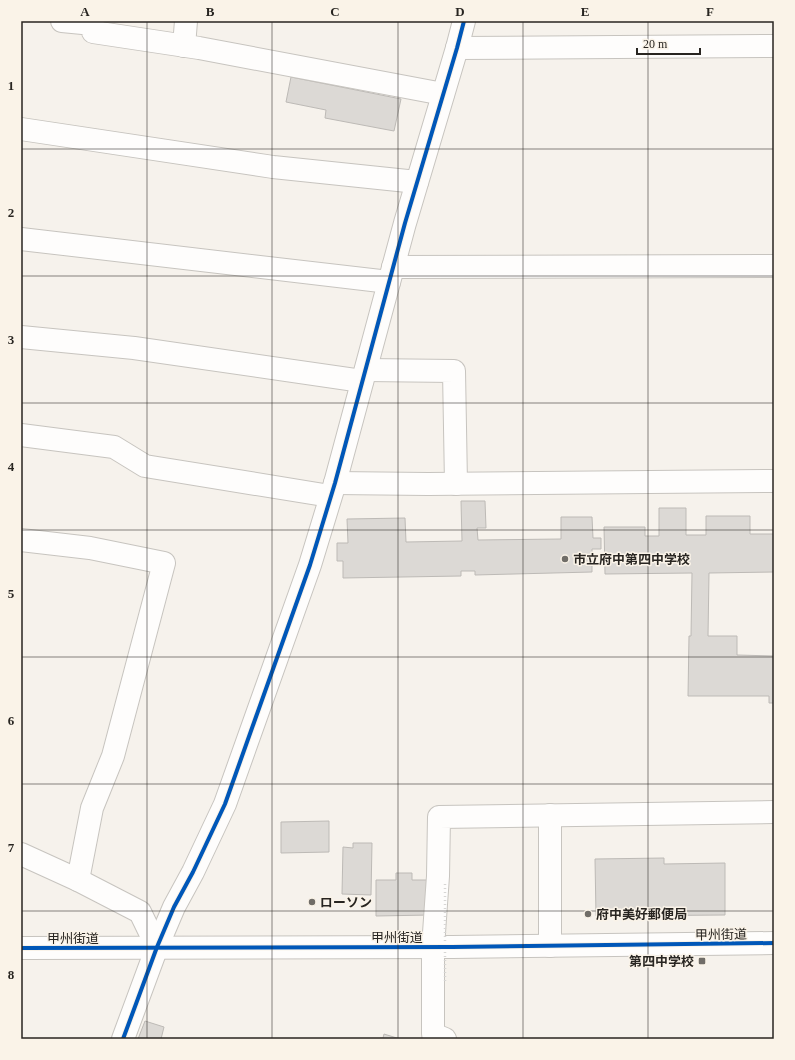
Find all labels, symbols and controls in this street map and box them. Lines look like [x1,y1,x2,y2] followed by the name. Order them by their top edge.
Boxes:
[80,4,90,19] text: A
[206,4,215,19] text: B
[330,4,340,19] text: C
[455,4,465,19] text: D
[581,4,589,19] text: E
[706,4,714,19] text: F
[637,30,700,56] scale bar
[643,37,668,51] text: 20 m
[8,78,14,93] text: 1
[8,205,14,220] text: 2
[8,332,15,347] text: 3
[8,459,15,474] text: 4
[573,552,690,567] place label: 市立府中第四中学校
[560,554,570,564] marker: 市立府中第四中学校
[8,586,15,601] text: 5
[8,713,15,728] text: 6
[8,840,15,855] text: 7
[320,895,372,910] place label: ローソン
[307,897,317,907] marker: ローソン
[596,907,687,922] place label: 府中美好郵便局
[583,909,593,919] marker: 府中美好郵便局
[695,927,747,942] street label: 甲州街道
[371,930,423,945] street label: 甲州街道
[47,931,99,946] street label: 甲州街道
[629,954,694,969] place label: 第四中学校
[697,956,707,966] marker: 第四中学校
[8,967,15,982] text: 8

